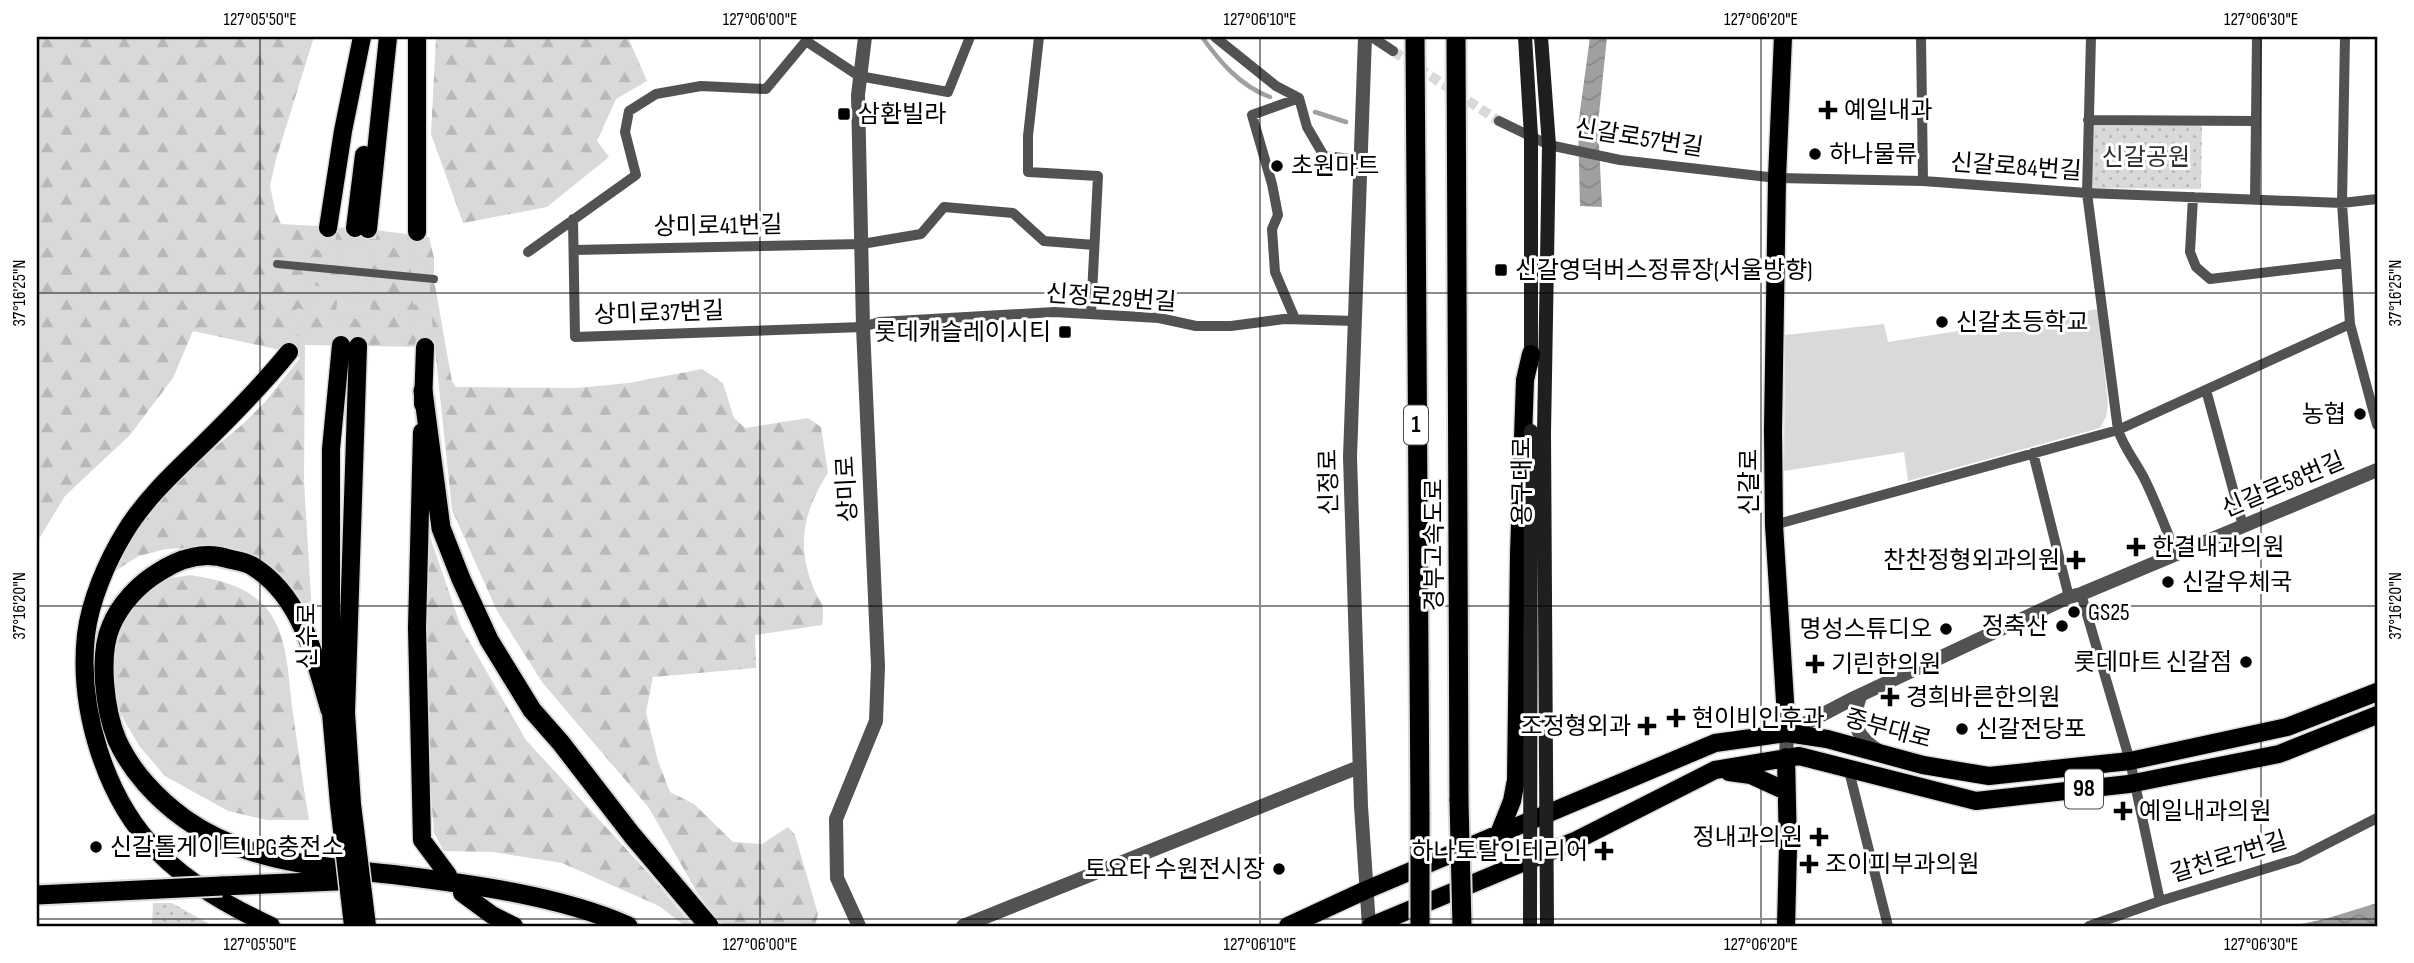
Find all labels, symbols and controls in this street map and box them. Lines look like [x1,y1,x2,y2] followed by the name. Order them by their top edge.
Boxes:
[223,9,297,30] text: 127°05'50"E
[723,9,797,30] text: 127°06'00"E
[1224,9,1296,30] text: 127°06'10"E
[1724,9,1798,30] text: 127°06'20"E
[2224,9,2298,30] text: 127°06'30"E
[1844,96,1932,125] place label: 예일내과
[858,100,946,129] place label: 삼환빌라
[1818,100,1838,120] marker: 예일내과
[836,106,852,122] marker: 삼환빌라
[1573,114,1705,162] street label: 신갈로57번길
[1829,140,1917,169] place label: 하나물류
[2102,143,2190,172] park label: 신갈공원
[1807,146,1823,162] marker: 하나물류
[1949,148,2083,186] street label: 신갈로84번길
[1291,152,1379,181] place label: 초원마트
[1269,158,1285,174] marker: 초원마트
[653,210,783,242] street label: 상미로41번길
[1515,256,1812,285] place label: 신갈영덕버스정류장(서울방향)
[9,260,30,326] text: 37°16'25"N
[2385,260,2406,326] text: 37°16'25"N
[1493,262,1509,278] marker: 신갈영덕버스정류장(서울방향)
[1045,279,1177,317] street label: 신정로29번길
[594,296,724,330] street label: 상미로37번길
[1956,308,2088,337] place label: 신갈초등학교
[1934,314,1950,330] marker: 신갈초등학교
[874,318,1051,347] place label: 롯데캐슬레이시티
[1057,324,1073,340] marker: 롯데캐슬레이시티
[2302,400,2346,429] place label: 농협
[1404,406,1428,444] road number: 1
[2352,406,2368,422] marker: 농협
[1508,437,1537,525] street label: 용구대로
[2217,446,2349,524] street label: 신갈로58번길
[1314,449,1344,515] street label: 신정로
[1735,449,1764,515] street label: 신갈로
[831,455,863,523] street label: 상미로
[1420,479,1449,611] street label: 경부고속도로
[2152,533,2284,562] place label: 한결내과의원
[2126,537,2146,557] marker: 한결내과의원
[1883,546,2060,575] place label: 찬찬정형외과의원
[2066,550,2086,570] marker: 찬찬정형외과의원
[2182,568,2292,597] place label: 신갈우체국
[9,572,30,640] text: 37°16'20"N
[2385,572,2406,640] text: 37°16'20"N
[2160,574,2176,590] marker: 신갈우체국
[2088,598,2130,627] place label: GS25
[293,603,322,669] street label: 신수로
[2066,604,2082,620] marker: GS25
[1982,612,2048,641] place label: 정축산
[1800,615,1932,644] place label: 명성스튜디오
[2054,618,2070,634] marker: 정축산
[1938,621,1954,637] marker: 명성스튜디오
[2074,648,2232,677] place label: 롯데마트 신갈점
[1831,650,1941,679] place label: 기린한의원
[1805,654,1825,674] marker: 기린한의원
[2238,654,2254,670] marker: 롯데마트 신갈점
[1906,683,2061,712] place label: 경희바른한의원
[1880,687,1900,707] marker: 경희바른한의원
[1692,704,1824,733] place label: 현이비인후과
[1842,704,1934,754] street label: 중부대로
[1666,708,1686,728] marker: 현이비인후과
[1521,712,1631,741] place label: 조정형외과
[1976,715,2086,744] place label: 신갈전당포
[1637,716,1657,736] marker: 조정형외과
[1954,721,1970,737] marker: 신갈전당포
[2065,769,2103,808] road number: 98
[2139,797,2271,826] place label: 예일내과의원
[2113,801,2133,821] marker: 예일내과의원
[1693,823,1803,852] place label: 정내과의원
[2167,826,2291,888] street label: 갈천로7번길
[1809,827,1829,847] marker: 정내과의원
[110,833,344,862] place label: 신갈톨게이트 LPG충전소
[1411,837,1588,866] place label: 하나토탈인테리어
[88,839,104,855] marker: 신갈톨게이트 LPG충전소
[1594,841,1614,861] marker: 하나토탈인테리어
[1825,850,1980,879] place label: 조이피부과의원
[1799,854,1819,874] marker: 조이피부과의원
[1085,855,1265,884] place label: 토요타 수원전시장
[1271,861,1287,877] marker: 토요타 수원전시장
[223,934,297,955] text: 127°05'50"E
[723,934,797,955] text: 127°06'00"E
[1224,934,1296,955] text: 127°06'10"E
[1724,934,1798,955] text: 127°06'20"E
[2224,934,2298,955] text: 127°06'30"E

